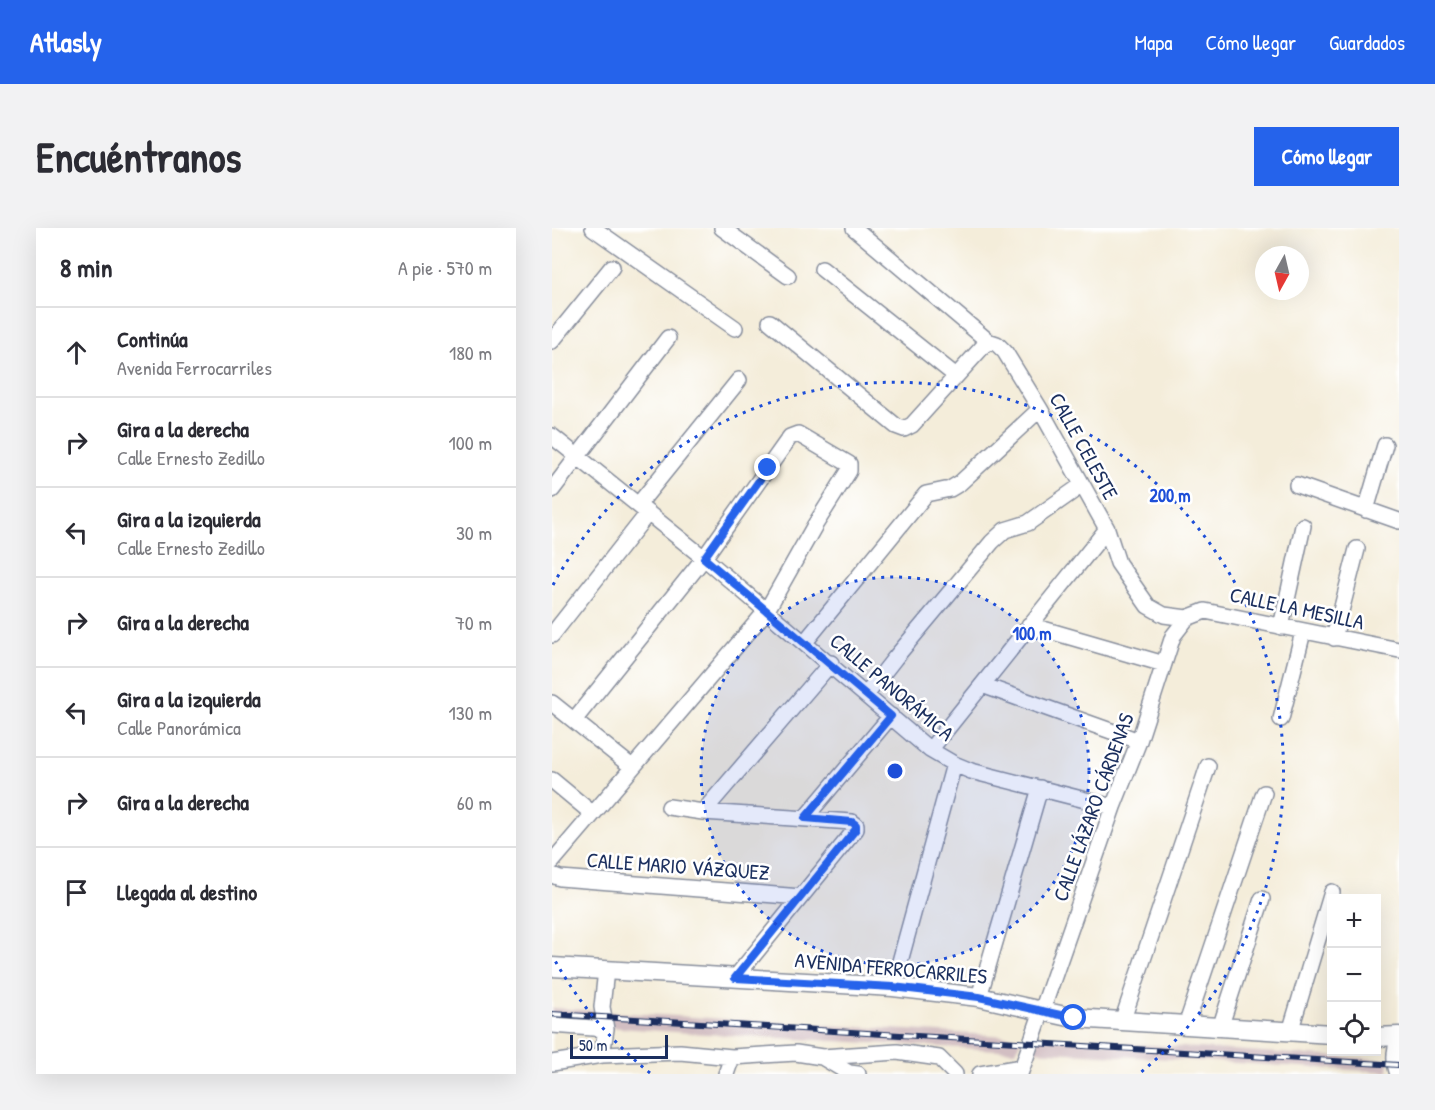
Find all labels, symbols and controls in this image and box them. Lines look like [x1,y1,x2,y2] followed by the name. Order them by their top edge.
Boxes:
[30,23,102,61] text: Atlasly
[1134,28,1172,57] text: Mapa
[1205,28,1296,57] text: Cómo llegar
[1329,28,1405,57] text: Guardados
[1254,127,1399,186] button: Cómo llegar
[36,128,242,185] text: Encuéntranos
[1255,246,1309,300] north arrow
[60,250,113,285] text: 8 min
[398,254,492,281] text: A pie · 570 m
[117,324,188,354] text: Continúa
[60,336,93,369] icon: ahead
[449,339,492,366] text: 180 m
[117,354,272,381] text: Avenida Ferrocarriles
[1043,387,1125,505] street label: CALLE CELESTE
[117,414,249,444] text: Gira a la derecha
[60,426,93,459] icon: right
[449,429,492,456] text: 100 m
[117,444,265,471] text: Calle Ernesto Zedillo
[754,454,780,480] route end
[1150,483,1190,508] text: 200 m
[117,504,261,534] text: Gira a la izquierda
[60,516,93,549] icon: left
[456,519,492,546] text: 30 m
[117,534,265,561] text: Calle Ernesto Zedillo
[1227,580,1367,636] street label: CALLE LA MESILLA
[60,606,93,639] icon: right
[117,607,249,637] text: Gira a la derecha
[455,609,492,636] text: 70 m
[1012,621,1052,646] text: 100 m
[824,627,960,747] street label: CALLE PANORÁMICA
[117,684,261,714] text: Gira a la izquierda
[60,696,93,729] icon: left
[449,699,492,726] text: 130 m
[1045,709,1141,905] street label: CALLE LÁZARO CÁRDENAS
[117,714,241,741] text: Calle Panorámica
[885,761,905,781] centre of rings
[60,786,93,819] icon: right
[117,787,249,817] text: Gira a la derecha
[457,789,492,816] text: 60 m
[586,845,771,887] street label: CALLE MARIO VÁZQUEZ
[60,876,93,909] icon: arrive
[117,877,257,907] text: Llegada al destino
[1327,894,1381,1056] map controls
[1327,894,1381,948] button: +
[794,945,989,991] street label: AVENIDA FERROCARRILES
[1327,948,1381,1002] button: −
[1327,1002,1381,1056] button: locate
[1060,1004,1086,1030] route start
[570,1032,668,1060] scale bar
[579,1034,608,1056] text: 50 m

